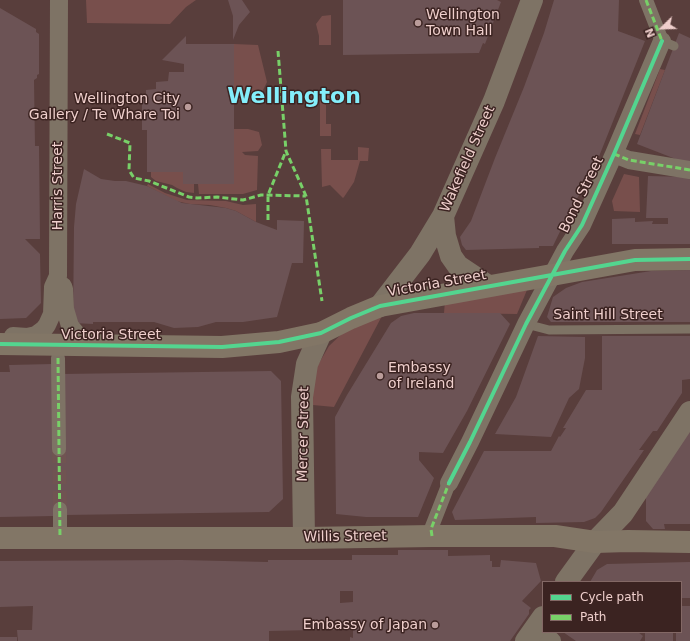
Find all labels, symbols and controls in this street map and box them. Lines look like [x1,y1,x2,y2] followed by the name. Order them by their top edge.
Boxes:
[426,7,500,40] place label: Wellington Town Hall
[642,8,682,48] north arrow
[413,18,423,28] marker: Wellington Town Hall
[643,26,658,40] text: N
[227,84,361,110] district label: Wellington
[29,91,180,124] place label: Wellington City Gallery / Te Whare Toi
[183,102,193,112] marker: Wellington City Gallery / Te Whare Toi
[437,103,499,215] street label: Wakefield Street
[50,142,66,230] street label: Harris Street
[556,154,608,236] street label: Bond Street
[386,267,488,301] street label: Victoria Street
[553,307,663,323] street label: Saint Hill Street
[61,327,161,343] street label: Victoria Street
[388,360,454,392] place label: Embassy of Ireland
[375,371,385,381] marker: Embassy of Ireland
[295,386,313,482] street label: Mercer Street
[303,528,387,546] street label: Willis Street
[542,581,682,633] legend
[580,590,644,604] text: Cycle path
[580,610,606,624] text: Path
[303,617,427,633] place label: Embassy of Japan
[430,620,440,630] marker: Embassy of Japan

